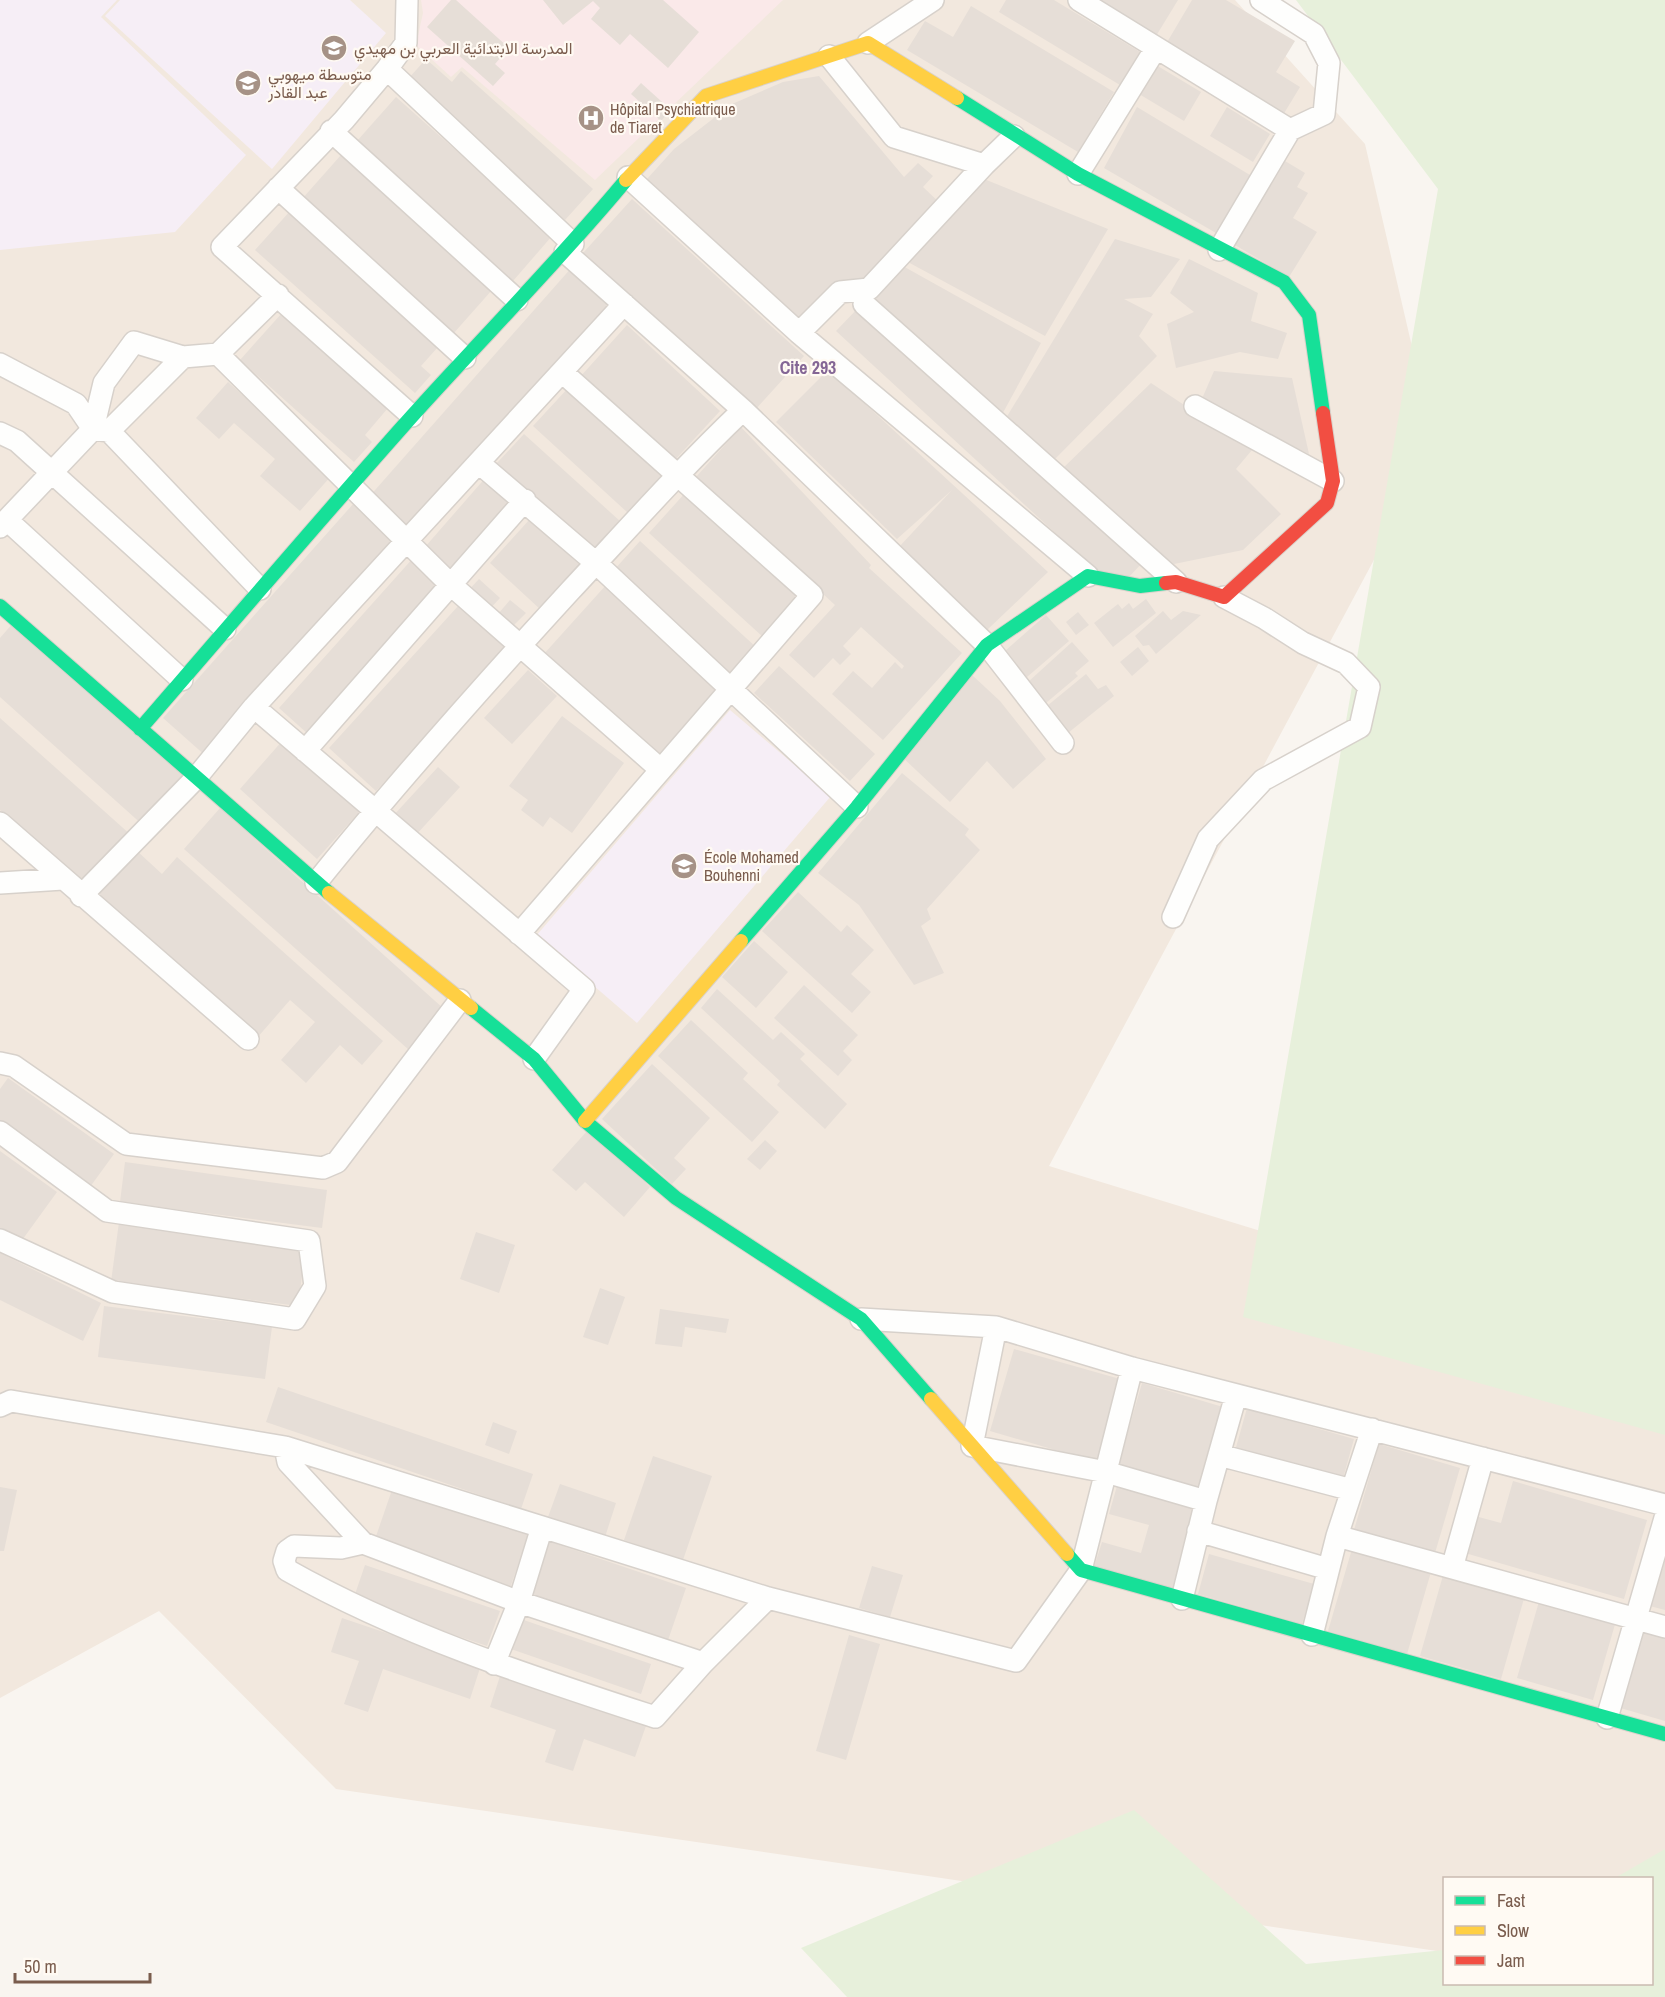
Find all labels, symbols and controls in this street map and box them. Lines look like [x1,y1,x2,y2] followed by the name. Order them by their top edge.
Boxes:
[319,33,349,63] school or university icon: المدرسة الابتدائية العربي بن مهيدي
[354,37,572,62] place label: المدرسة الابتدائية العربي بن مهيدي
[267,63,372,103] place label: متوسطة ميهوبي عبد القادر
[233,68,263,98] school or university icon: متوسطة ميهوبي عبد القادر
[610,98,735,138] place label: Hôpital Psychiatrique de Tiaret
[576,103,606,133] hospital icon: Hôpital Psychiatrique de Tiaret
[780,355,836,380] district label: Cite 293
[704,846,799,886] place label: École Mohamed Bouhenni
[669,851,699,881] school or university icon: École Mohamed Bouhenni
[1443,1877,1653,1985] legend
[1497,1888,1525,1913] text: Fast
[1497,1918,1529,1943] text: Slow
[15,1946,150,1984] scale bar
[1497,1948,1525,1973] text: Jam
[24,1954,57,1979] text: 50 m

